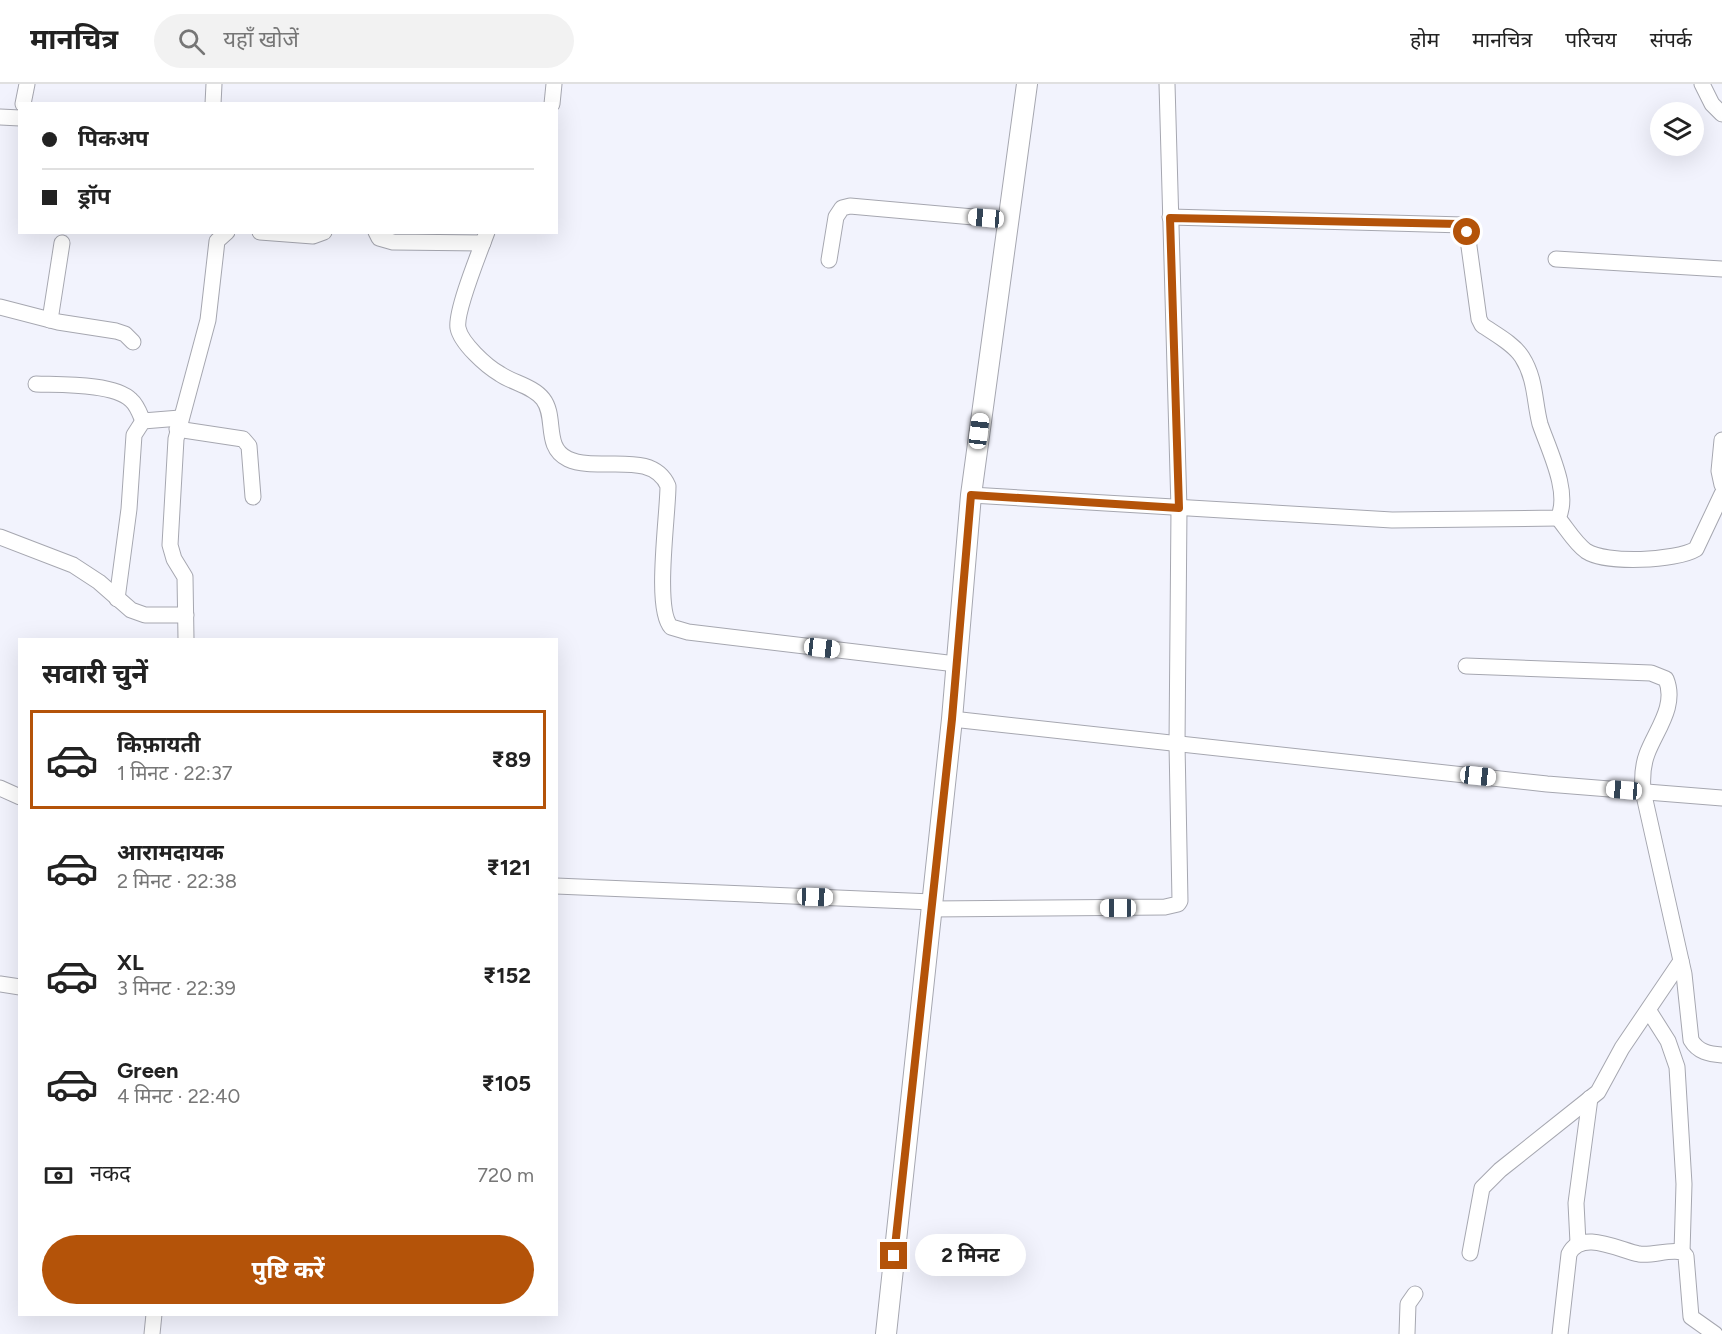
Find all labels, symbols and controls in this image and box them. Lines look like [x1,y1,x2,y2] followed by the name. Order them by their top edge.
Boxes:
[154,14,574,68] search box
[30,22,118,56] text: मानचित्र
[175,25,208,58] icon: search
[223,26,299,53] text: यहाँ खोजें
[1410,27,1439,52] text: होम
[1472,27,1532,52] text: मानचित्र
[1565,27,1617,52] text: परिचय
[1650,27,1692,52] text: संपर्क
[1650,102,1704,156] map controls
[1650,102,1704,156] button: layers
[78,125,149,152] text: पिकअप
[78,183,111,210] text: ड्रॉप
[967,207,1005,229] car
[1453,218,1480,245] route start
[968,412,990,450] car
[803,637,841,659] car
[42,657,148,690] text: सवारी चुनें
[117,731,201,758] text: किफ़ायती
[45,733,99,787] icon: car
[492,746,531,773] text: ₹89
[117,761,233,785] text: 1 मिनट · 22:37
[1459,765,1497,787] car
[1605,779,1643,801] car
[117,839,224,866] text: आरामदायक
[45,841,99,895] icon: car
[486,854,531,881] text: ₹121
[117,869,237,893] text: 2 मिनट · 22:38
[797,887,833,907] car
[1100,899,1136,917] car
[45,949,99,1003] icon: car
[117,949,144,976] text: XL
[483,962,531,989] text: ₹152
[117,976,236,1000] text: 3 मिनट · 22:39
[45,1057,99,1111] icon: car
[117,1057,179,1084] text: Green
[481,1070,531,1097] text: ₹105
[117,1084,240,1108] text: 4 मिनट · 22:40
[42,1159,75,1192] icon: cash
[90,1160,131,1187] text: नकद
[477,1163,534,1187] text: 720 m
[42,1235,534,1304] button: पुष्टि करें
[915,1235,1026,1277] callout: 2 मिनट
[880,1242,907,1269] route end
[941,1243,1000,1267] text: 2 मिनट

